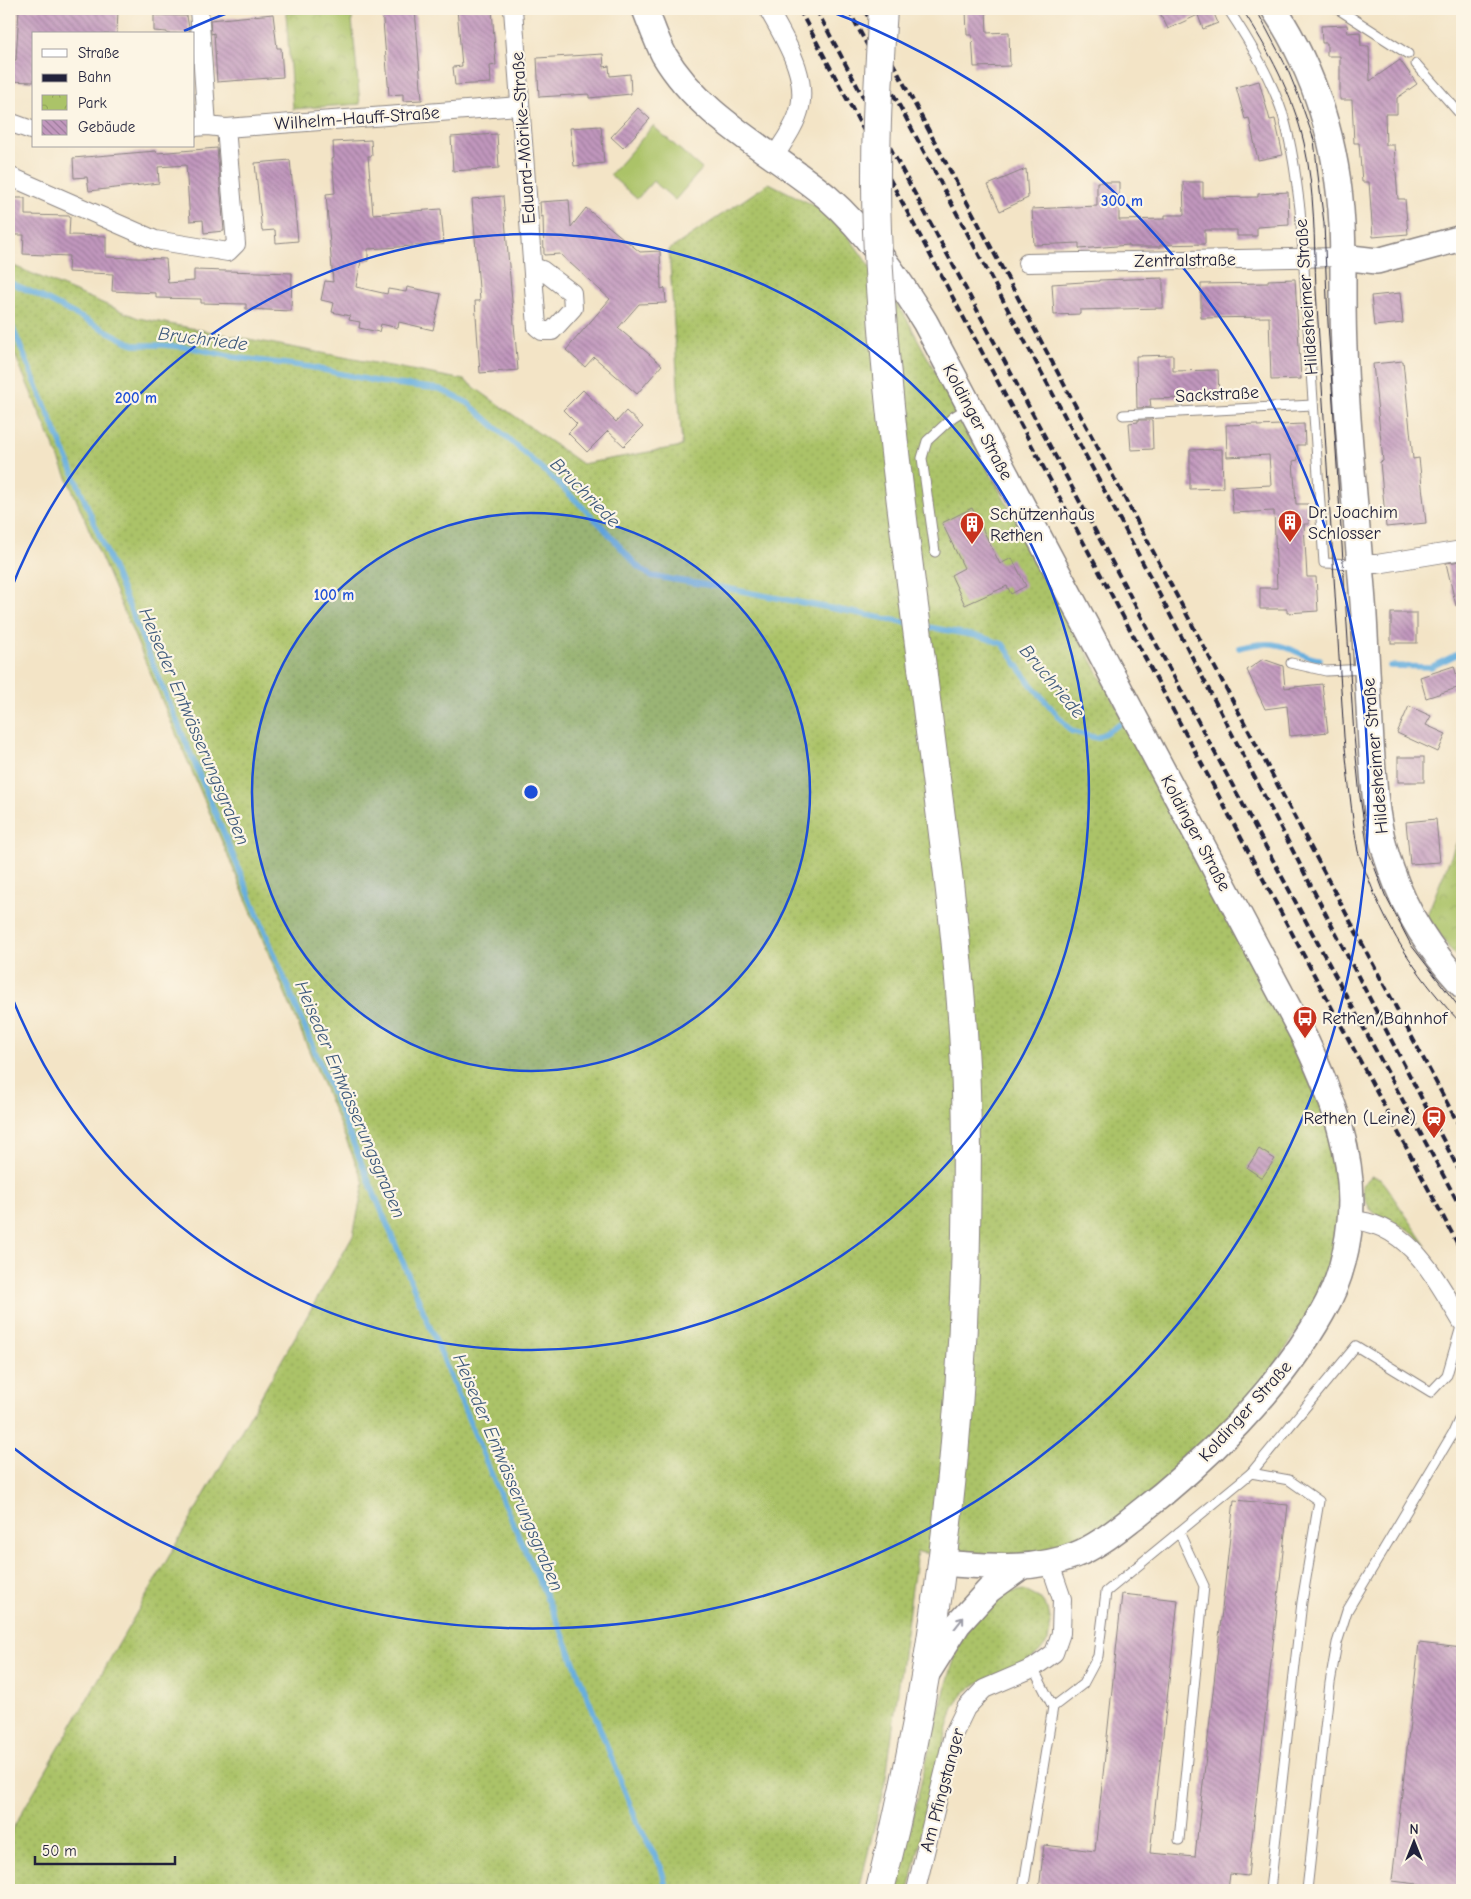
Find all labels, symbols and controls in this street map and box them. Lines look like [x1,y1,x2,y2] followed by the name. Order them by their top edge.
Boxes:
[32,32,195,148] legend
[78,44,120,62] text: Straße
[507,51,540,225] street label: Eduard-Mörike-Straße
[78,68,111,86] text: Bahn
[78,94,107,112] text: Park
[274,102,440,135] street label: Wilhelm-Hauff-Straße
[78,118,136,136] text: Gebäude
[1101,192,1143,210] text: 300 m
[1291,218,1322,376] street label: Hildesheimer Straße
[1134,249,1236,272] street label: Zentralstraße
[157,323,249,355] water label: Bruchriede
[938,361,1017,484] street label: Koldinger Straße
[1175,382,1259,407] street label: Sackstraße
[115,389,157,407] text: 200 m
[546,453,625,533] water label: Bruchriede
[1308,502,1398,544] place label: Dr. Joachim Schlosser
[990,504,1095,546] place label: Schützenhaus Rethen
[1277,509,1303,543] building icon: Dr. Joachim Schlosser
[959,511,985,545] building icon: Schützenhaus Rethen
[314,586,354,604] text: 100 m
[134,604,254,848] water label: Heiseder Entwässerungsgraben
[1015,640,1090,723] water label: Bruchriede
[1358,677,1393,835] street label: Hildesheimer Straße
[1156,772,1235,895] street label: Koldinger Straße
[522,783,540,801] centre of rings
[290,977,410,1221] water label: Heiseder Entwässerungsgraben
[1292,1005,1318,1039] bus stop icon: Rethen/Bahnhof
[1322,1008,1448,1029] place label: Rethen/Bahnhof
[1421,1105,1447,1139] station icon: Rethen (Leine)
[1303,1108,1416,1129] place label: Rethen (Leine)
[448,1350,568,1594] water label: Heiseder Entwässerungsgraben
[1195,1357,1296,1466] street label: Koldinger Straße
[954,1617,965,1630] one-way arrow
[916,1725,969,1854] street label: Am Pfingstanger
[1388,1816,1438,1866] north arrow
[1409,1821,1419,1838] text: N
[35,1834,175,1866] scale bar
[42,1842,77,1860] text: 50 m

